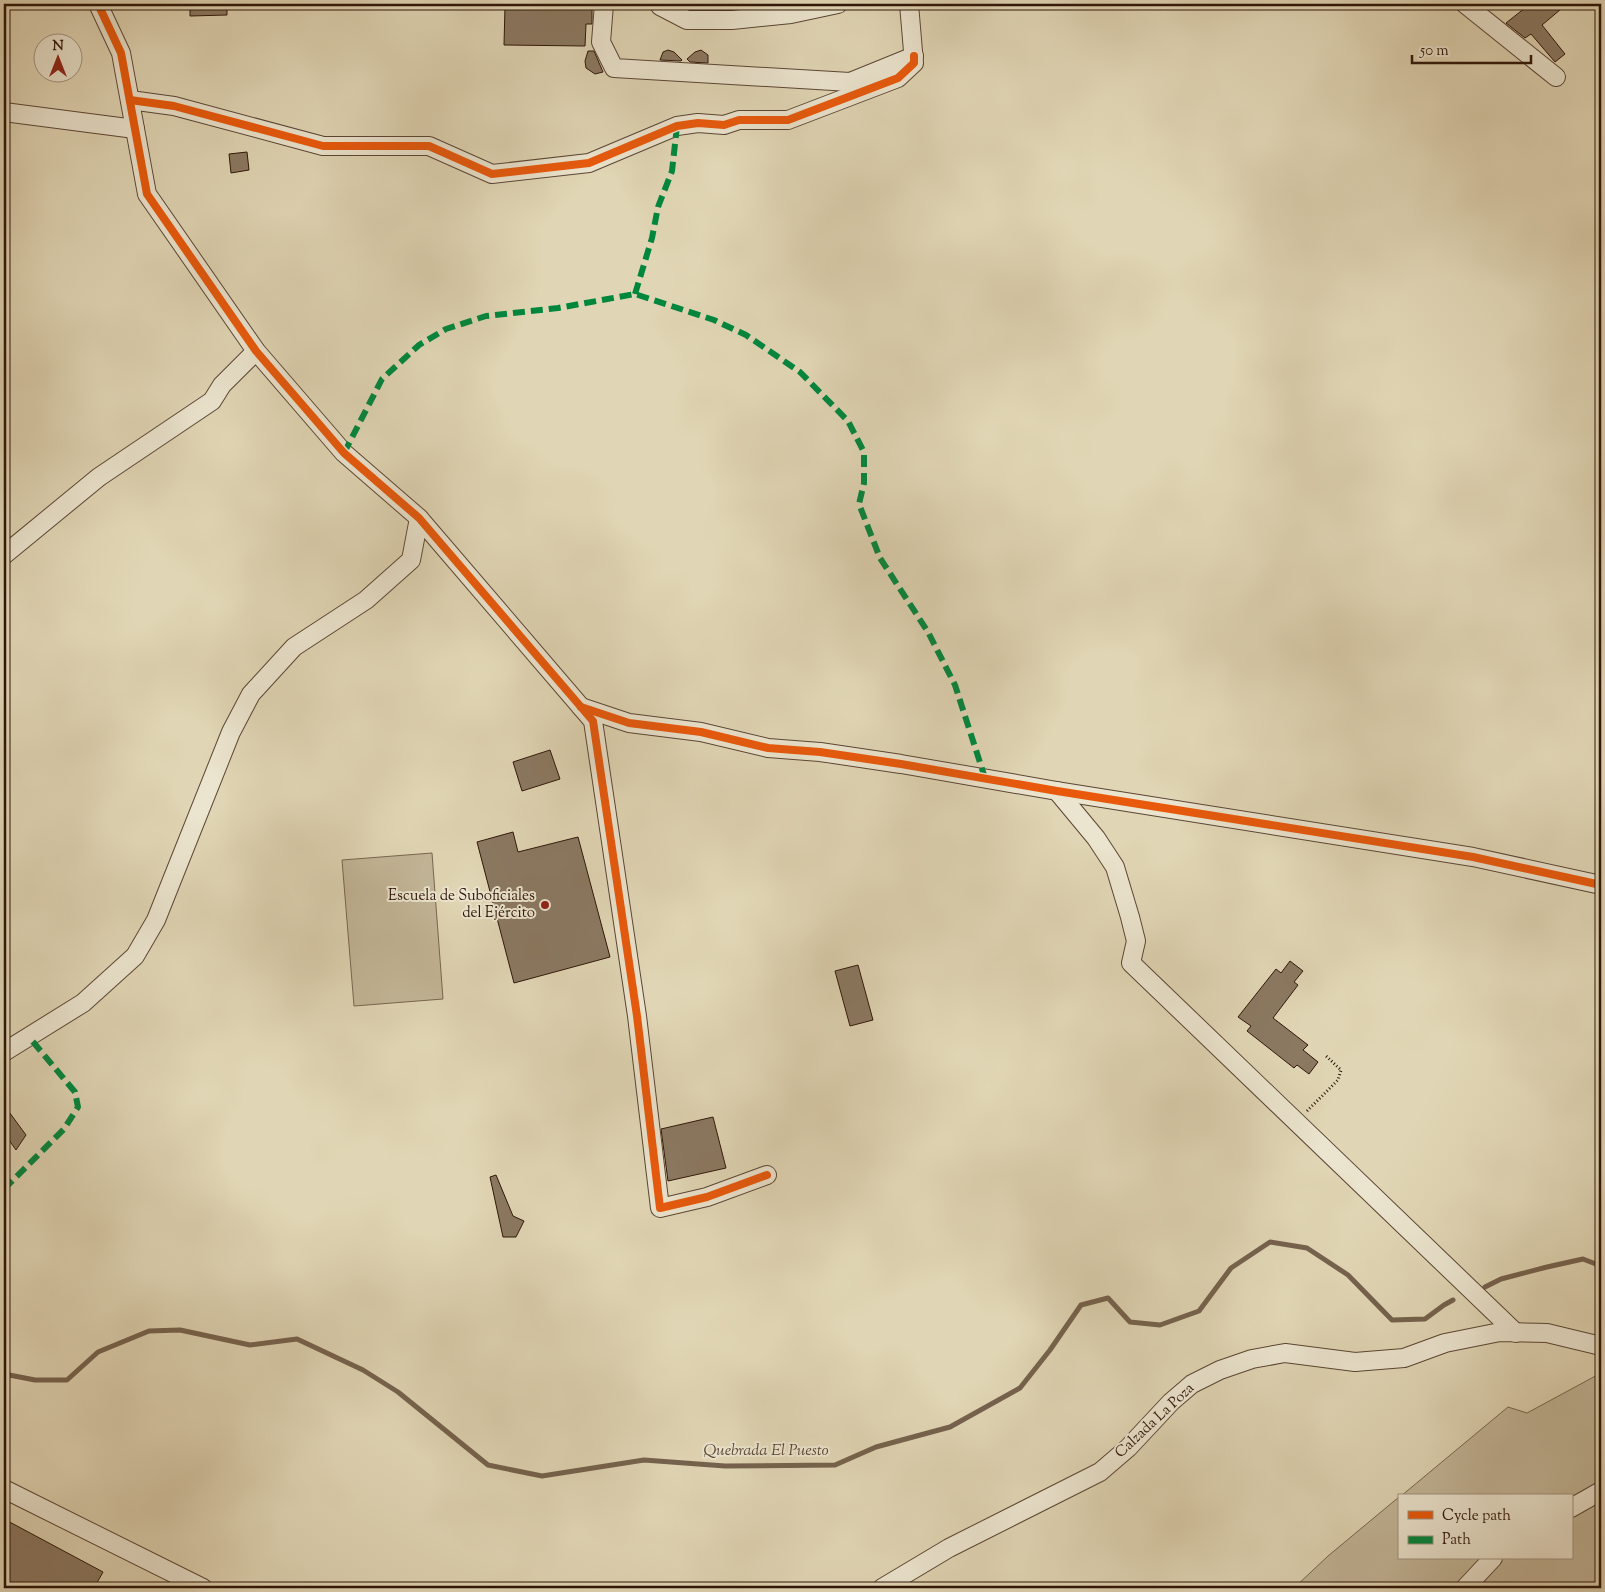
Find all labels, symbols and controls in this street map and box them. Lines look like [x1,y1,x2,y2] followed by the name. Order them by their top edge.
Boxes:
[32,32,82,82] north arrow
[1412,32,1531,64] scale bar
[52,37,64,57] text: N
[1419,41,1449,62] text: 50 m
[388,886,535,924] place label: Escuela de Suboficiales del Ejército
[539,899,551,911] marker: Escuela de Suboficiales del Ejército
[1111,1379,1199,1463] street label: Calzada La Poza
[703,1440,829,1463] water label: Quebrada El Puesto
[1398,1494,1572,1560] legend
[1442,1506,1511,1527] text: Cycle path
[1442,1530,1471,1551] text: Path

